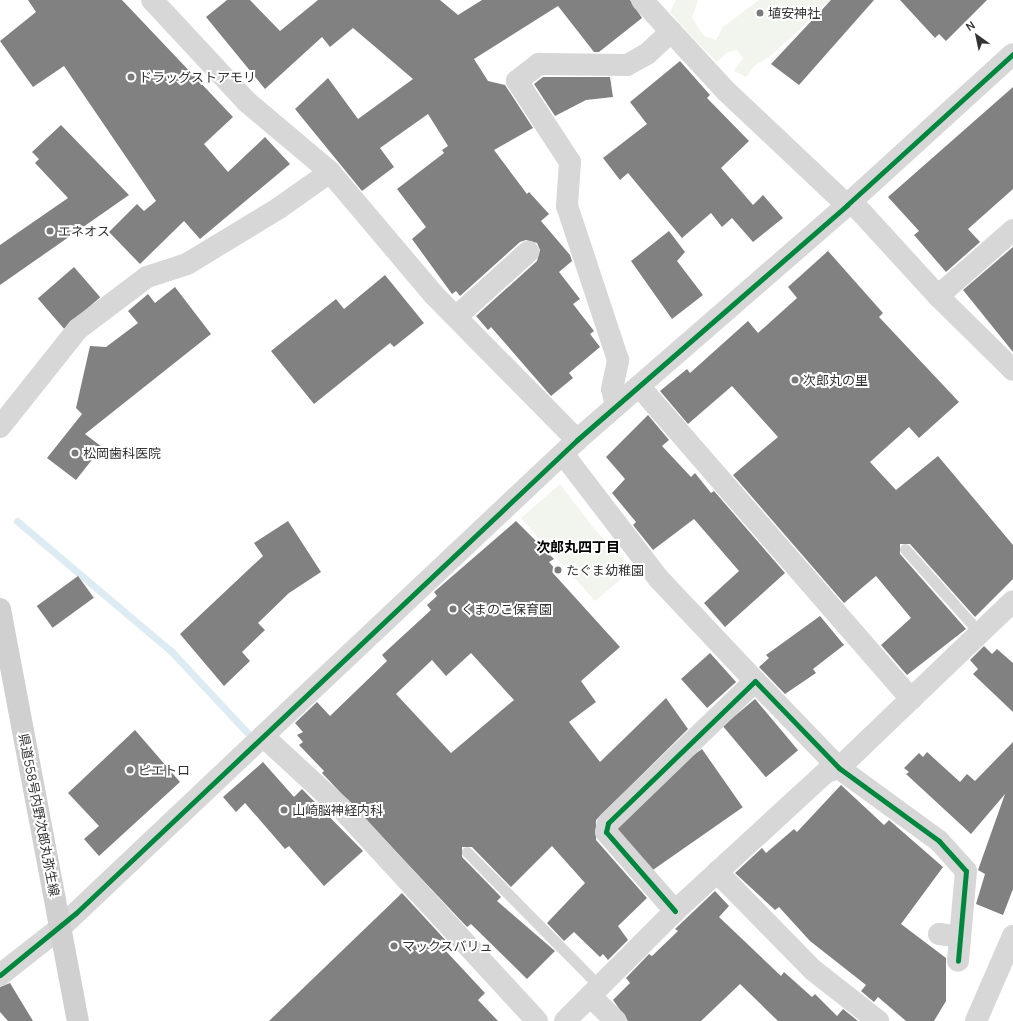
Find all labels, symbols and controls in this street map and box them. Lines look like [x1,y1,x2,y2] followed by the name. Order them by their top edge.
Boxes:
[768,5,820,21] place label: 埴安神社
[755,8,765,18] marker: 埴安神社
[957,16,997,56] north arrow
[963,17,978,34] text: N
[139,69,256,85] place label: ドラッグストアモリ
[126,72,136,82] marker: ドラッグストアモリ
[58,223,110,239] place label: エネオス
[45,226,55,236] marker: エネオス
[803,372,868,388] place label: 次郎丸の里
[790,375,800,385] marker: 次郎丸の里
[83,445,161,461] place label: 松岡歯科医院
[70,448,80,458] marker: 松岡歯科医院
[536,539,620,555] district label: 次郎丸四丁目
[566,562,644,578] place label: たぐま幼稚園
[553,565,563,575] marker: たぐま幼稚園
[461,601,552,617] place label: くまのこ保育園
[448,604,458,614] marker: くまのこ保育園
[16,732,62,898] street label: 県道558号内野次郎丸弥生線
[138,762,190,778] place label: ピエトロ
[125,765,135,775] marker: ピエトロ
[292,802,383,818] place label: 山崎脳神経内科
[279,805,289,815] marker: 山崎脳神経内科
[402,938,493,954] place label: マックスバリュ
[389,941,399,951] marker: マックスバリュ

